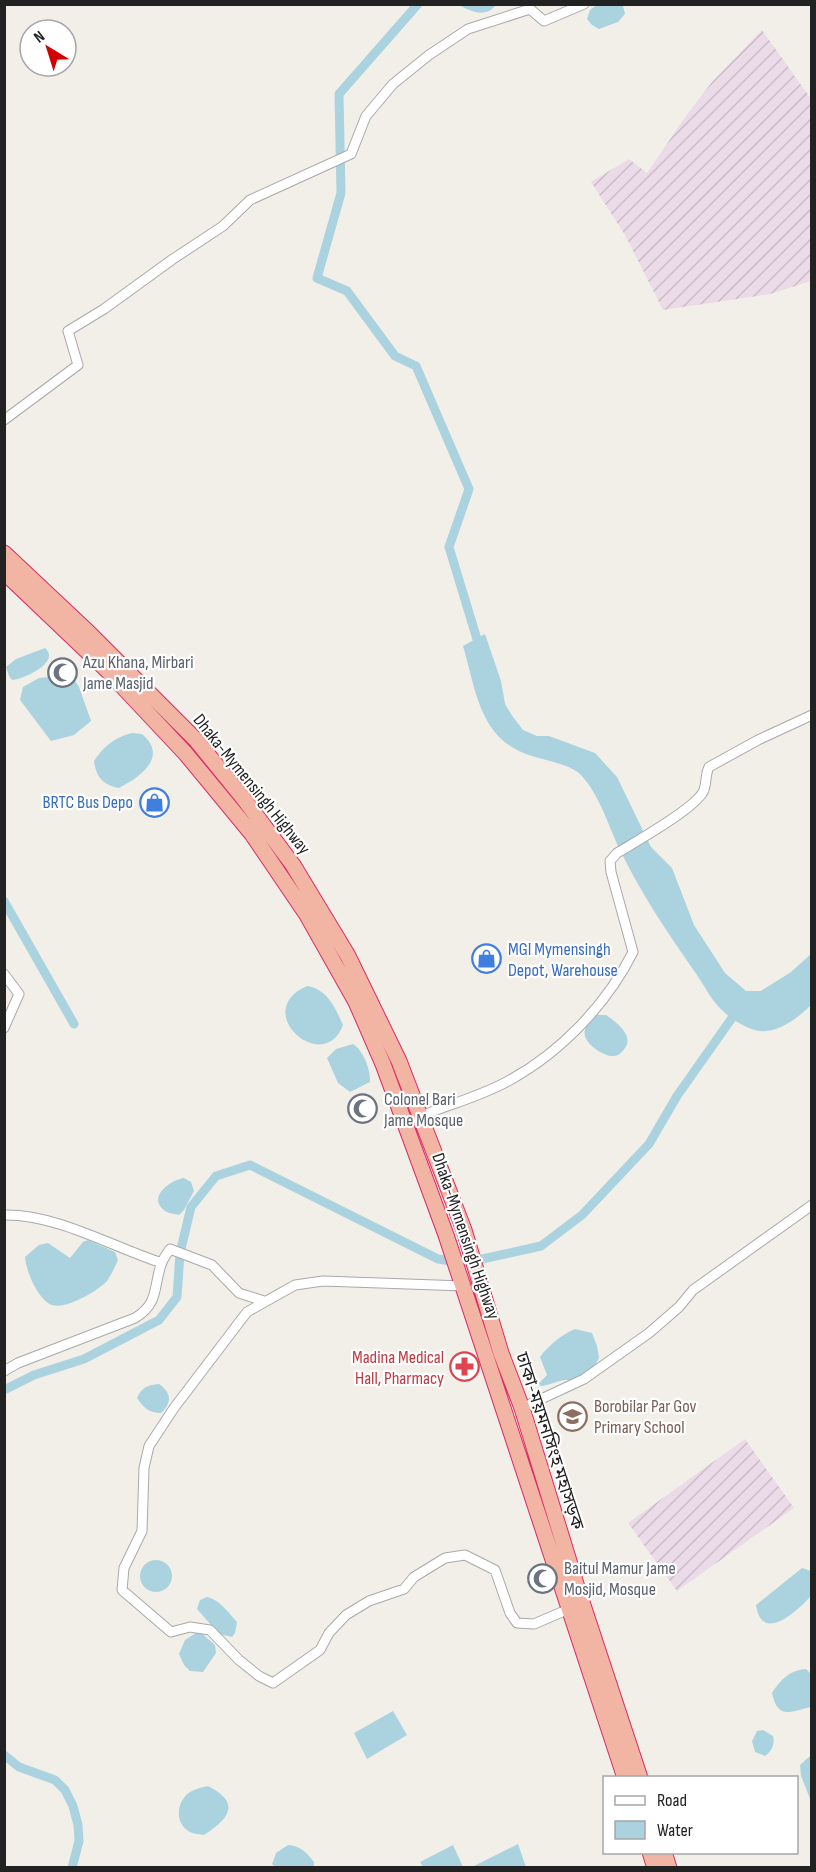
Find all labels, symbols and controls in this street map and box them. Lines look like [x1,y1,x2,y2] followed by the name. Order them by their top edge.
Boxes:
[18,18,78,78] north arrow
[30,27,49,47] text: N
[82,652,194,694] place label: Azu Khana, Mirbari Jame Masjid
[46,656,78,688] mosque icon: Azu Khana, Mirbari Jame Masjid
[189,710,315,859] street label: Dhaka-Mymensingh Highway
[138,786,170,818] shop icon: BRTC Bus Depo
[42,792,133,813] place label: BRTC Bus Depo
[508,939,618,981] place label: MGI Mymensingh Depot, Warehouse
[471,943,503,975] shop icon: MGI Mymensingh Depot, Warehouse
[383,1089,463,1131] place label: Colonel Bari Jame Mosque
[347,1093,379,1125] mosque icon: Colonel Bari Jame Mosque
[427,1150,504,1322] street label: Dhaka-Mymensingh Highway
[352,1347,444,1389] place label: Madina Medical Hall, Pharmacy
[511,1349,588,1533] street label: ঢাকা-ময়মনসিংহ মহাসড়ক
[449,1351,481,1383] pharmacy icon: Madina Medical Hall, Pharmacy
[594,1396,697,1438] place label: Borobilar Par Gov Primary School
[557,1400,589,1432] school or university icon: Borobilar Par Gov Primary School
[564,1558,676,1600] place label: Baitul Mamur Jame Mosjid, Mosque
[527,1562,559,1594] mosque icon: Baitul Mamur Jame Mosjid, Mosque
[603,1776,798,1854] legend
[657,1790,687,1811] text: Road
[657,1820,693,1841] text: Water

